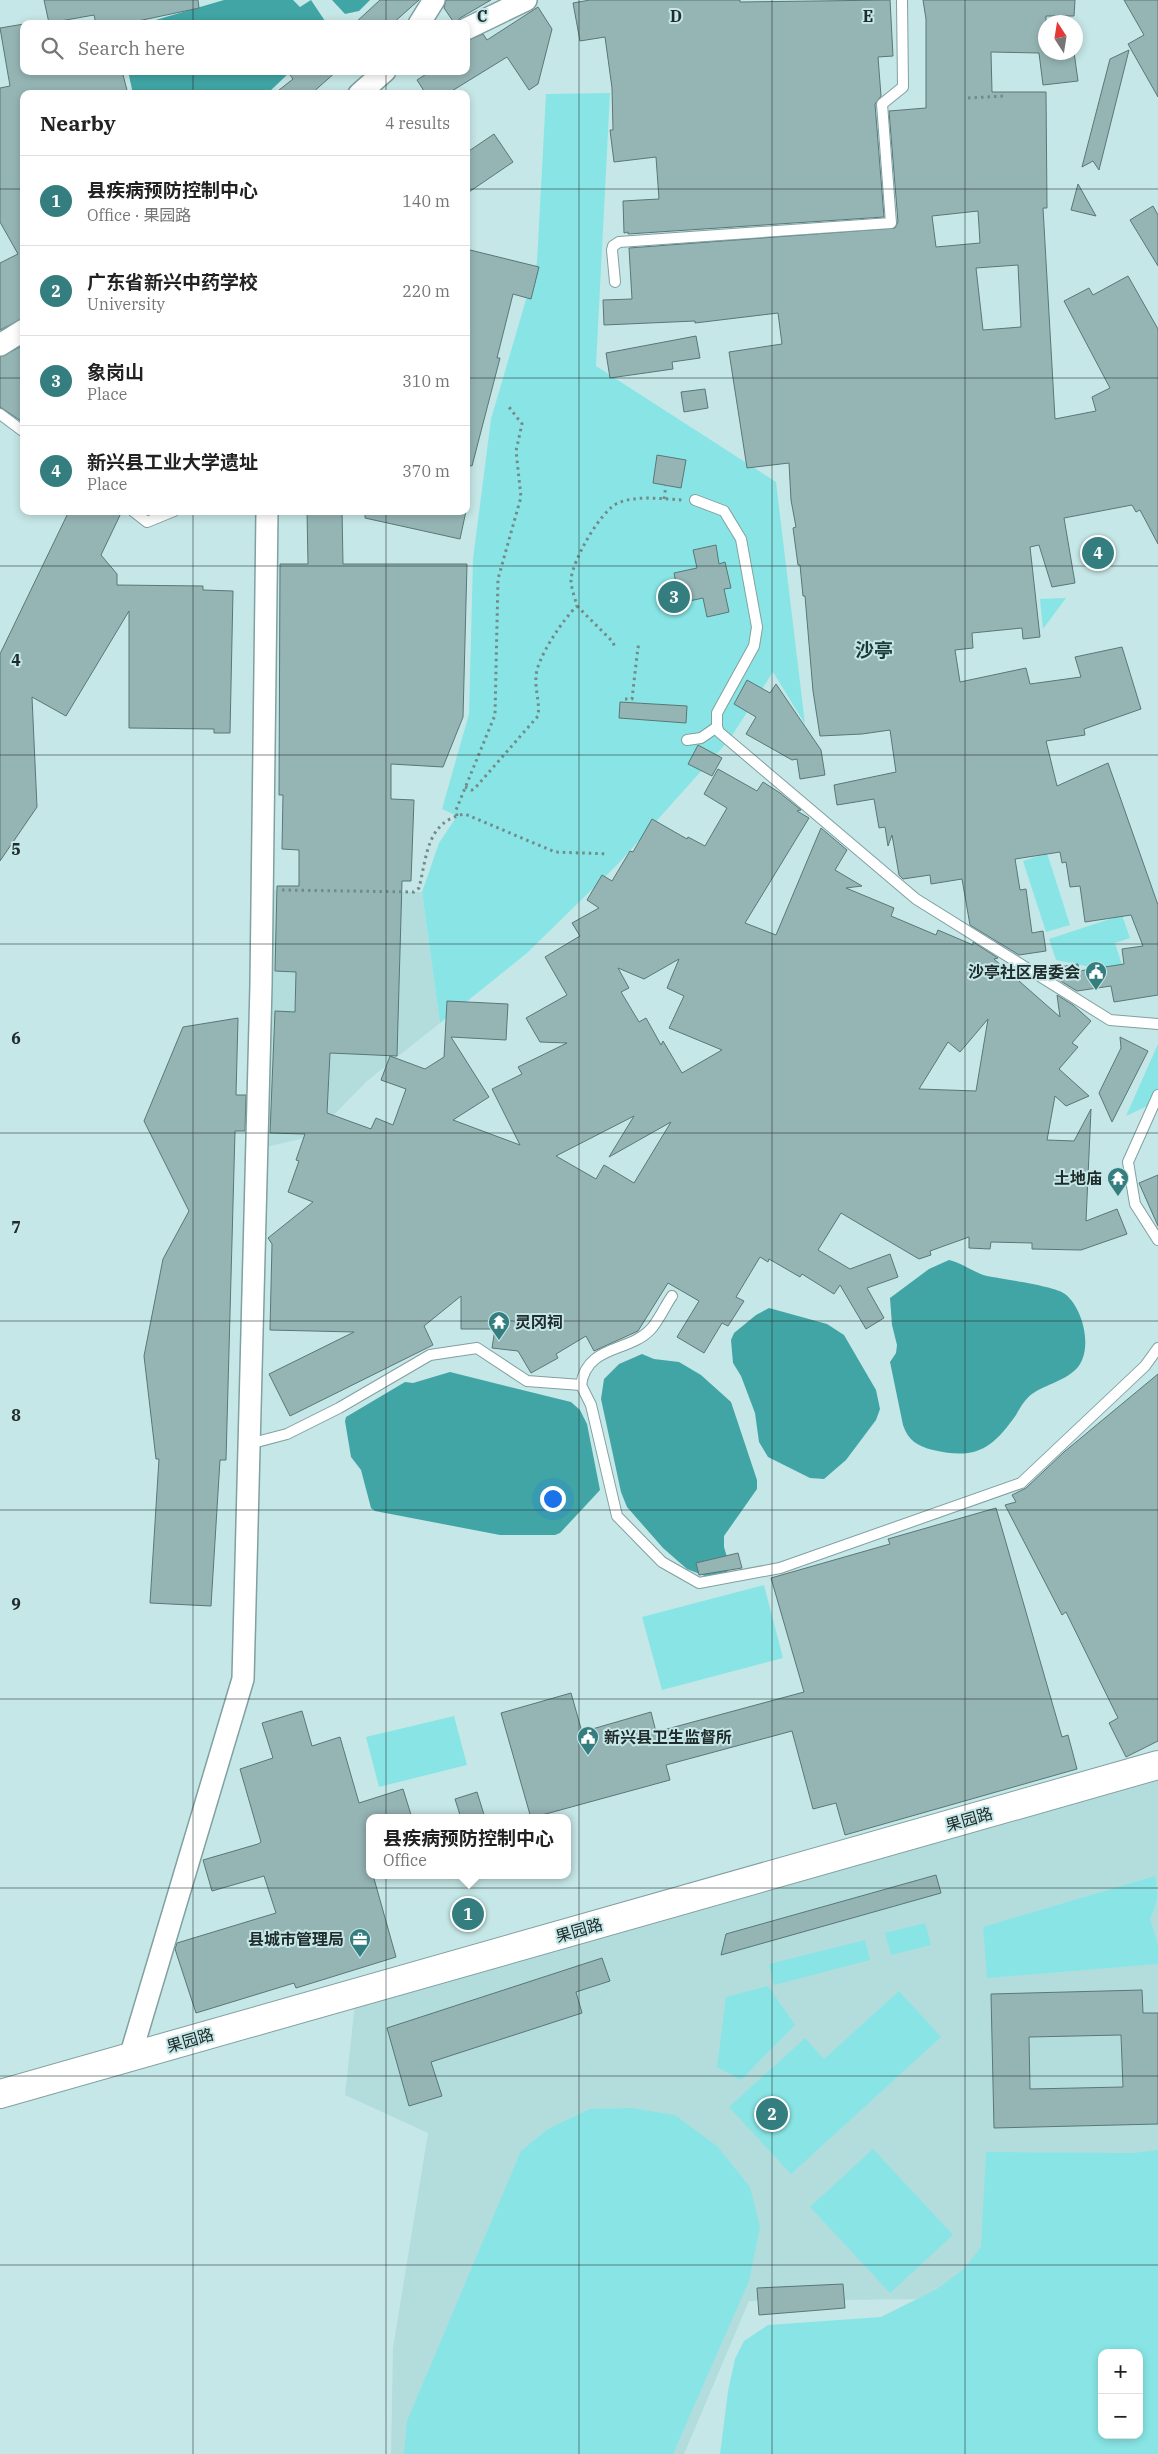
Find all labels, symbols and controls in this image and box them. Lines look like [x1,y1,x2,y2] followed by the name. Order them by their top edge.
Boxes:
[477,6,487,26] text: C
[670,6,682,26] text: D
[863,6,873,26] text: E
[1038,15,1083,60] north arrow
[20,20,470,75] search box
[38,34,66,62] icon: search
[78,36,185,60] text: Search here
[40,109,116,137] text: Nearby
[385,113,450,133] text: 4 results
[87,178,258,202] text: 县疾病预防控制中心
[51,191,61,211] text: 1
[402,191,450,211] text: 140 m
[87,205,191,225] text: Office · 果园路
[87,270,258,294] text: 广东省新兴中药学校
[51,281,61,301] text: 2
[402,281,450,301] text: 220 m
[87,294,165,314] text: University
[87,360,144,384] text: 象岗山
[51,371,61,391] text: 3
[402,371,450,391] text: 310 m
[87,384,127,404] text: Place
[87,450,258,474] text: 新兴县工业大学遗址
[51,461,61,481] text: 4
[402,461,450,481] text: 370 m
[87,474,127,494] text: Place
[1082,534,1114,572] pin: 4
[658,578,690,616] pin: 3
[855,638,893,662] district label: 沙亭
[11,650,21,670] text: 4
[11,839,21,859] text: 5
[1084,960,1108,991] public building icon: 沙亭社区居委会
[968,962,1080,982] place label: 沙亭社区居委会
[11,1028,21,1048] text: 6
[1106,1166,1130,1197] temple icon: 土地庙
[1054,1168,1102,1188] place label: 土地庙
[11,1217,21,1237] text: 7
[487,1310,511,1341] temple icon: 灵冈祠
[515,1312,563,1332] place label: 灵冈祠
[11,1405,21,1425] text: 8
[540,1486,566,1512] your location
[11,1594,21,1614] text: 9
[576,1725,600,1756] public building icon: 新兴县卫生监督所
[604,1727,732,1747] place label: 新兴县卫生监督所
[943,1803,995,1835] street label: 果园路
[366,1814,571,1879] popup
[383,1826,554,1850] text: 县疾病预防控制中心
[383,1850,427,1870] text: Office
[452,1895,484,1933] pin: 1
[553,1914,605,1946] street label: 果园路
[348,1927,372,1958] office icon: 县城市管理局
[248,1929,344,1949] place label: 县城市管理局
[164,2024,216,2056] street label: 果园路
[756,2095,788,2133] pin: 2
[1098,2349,1143,2439] map controls
[1098,2349,1143,2394] button: +
[1098,2394,1143,2439] button: −

